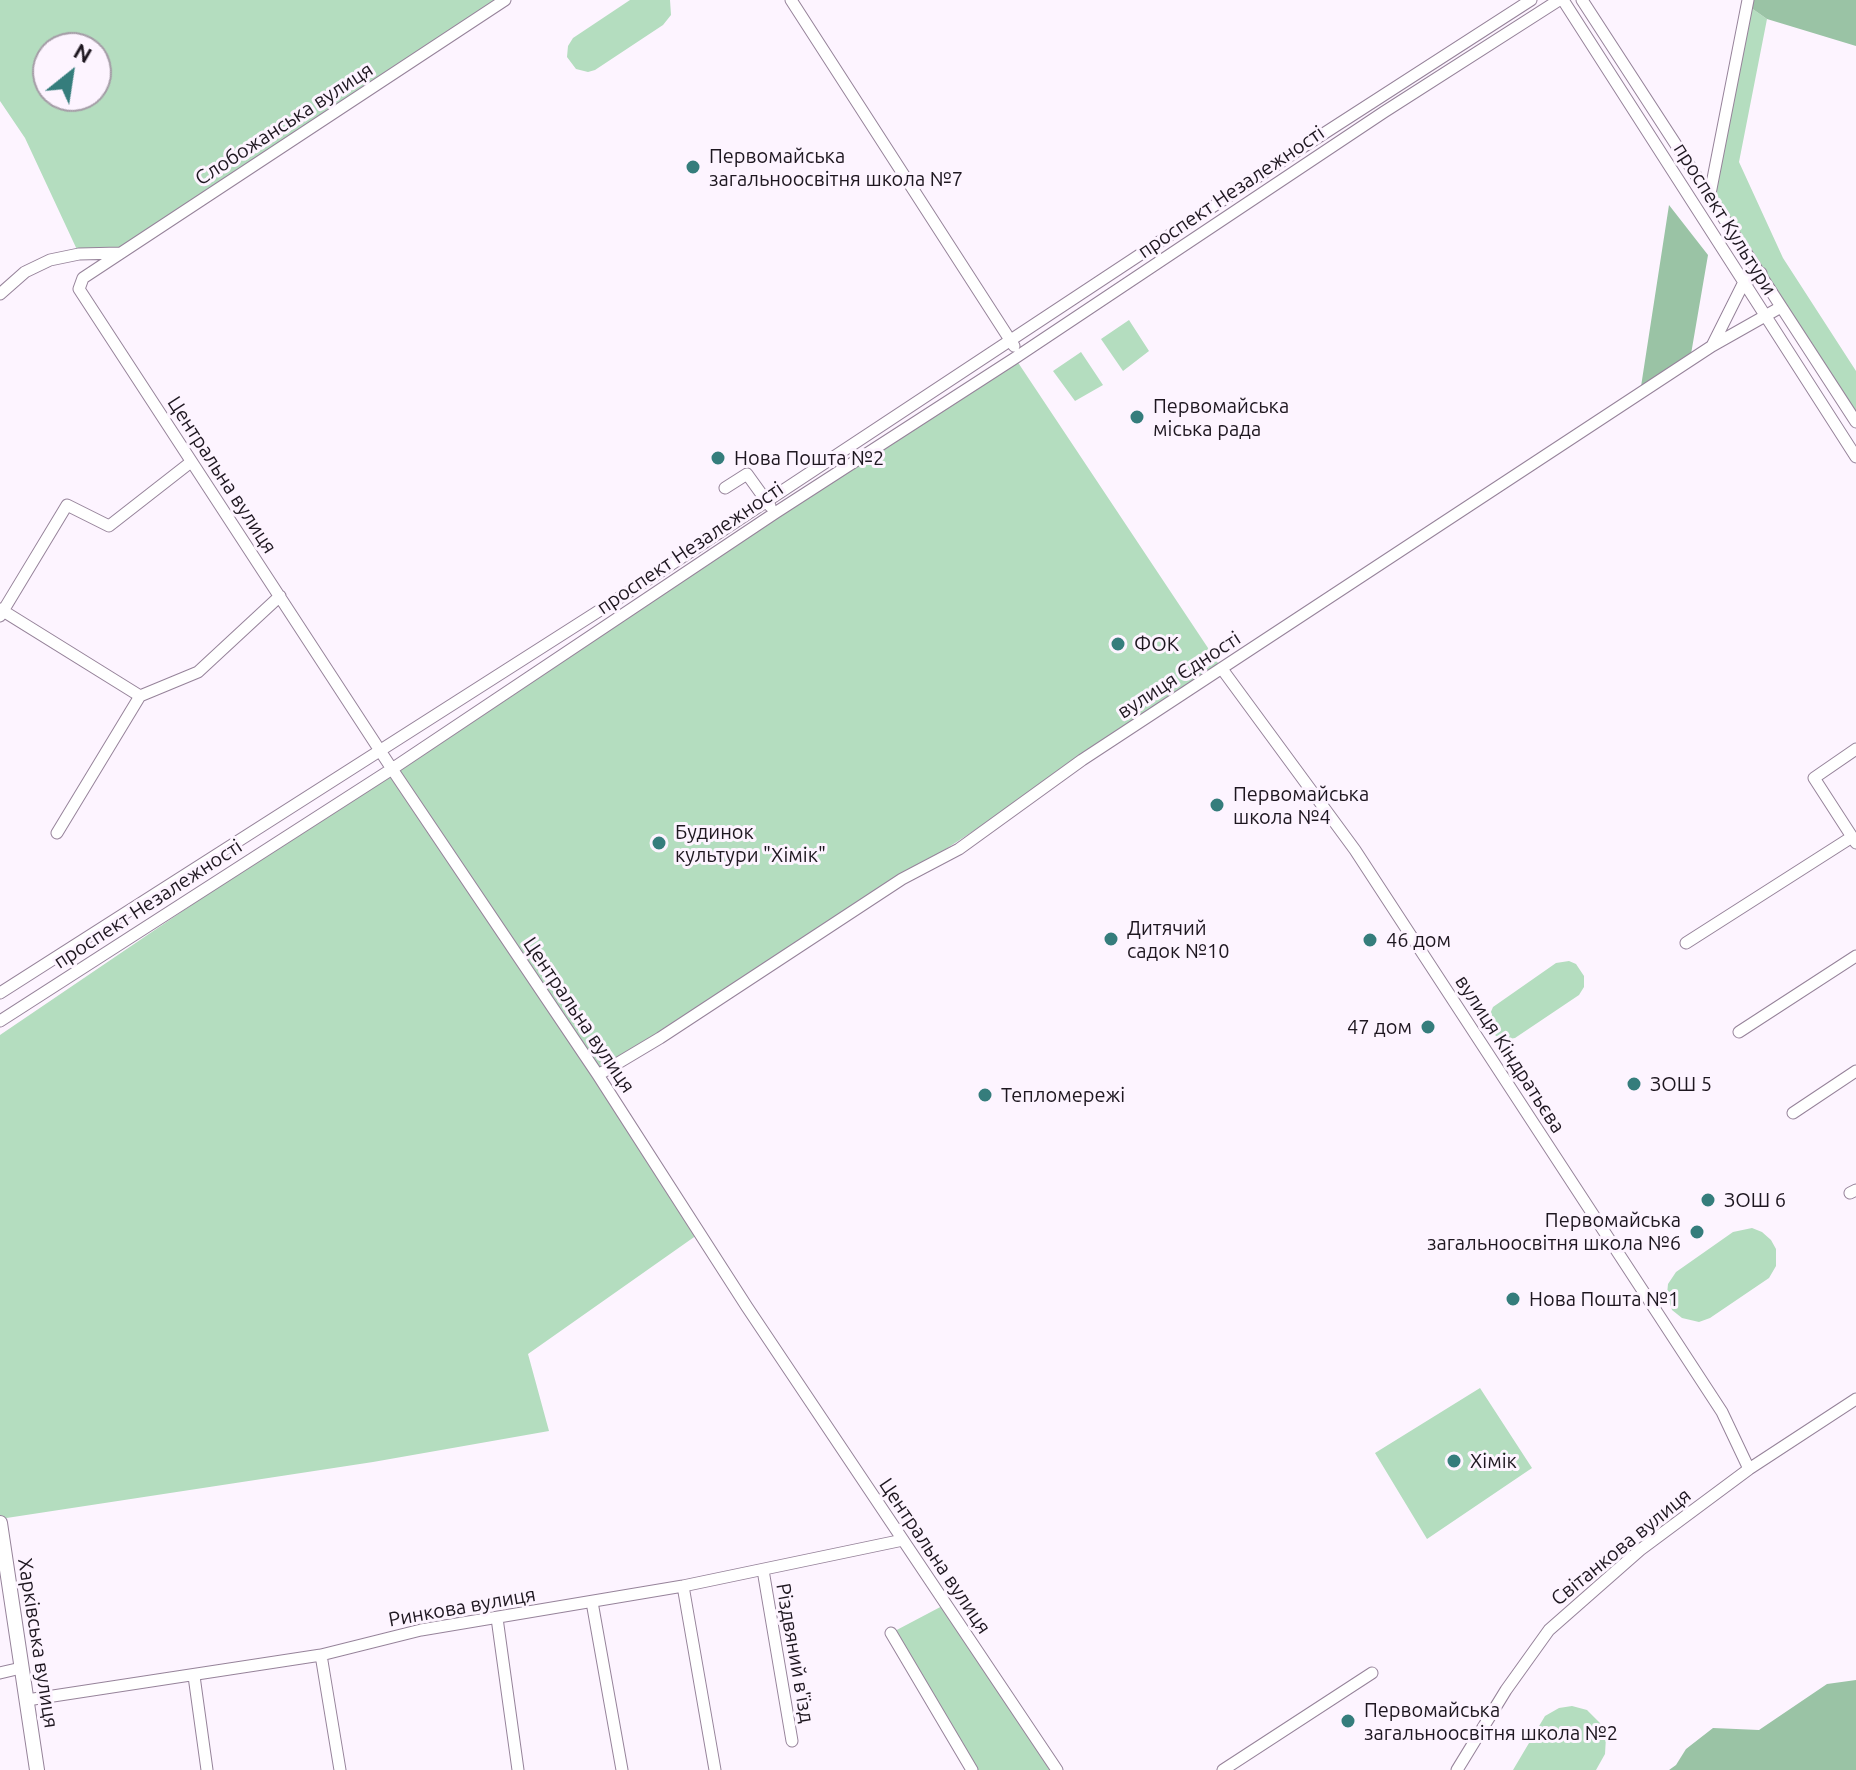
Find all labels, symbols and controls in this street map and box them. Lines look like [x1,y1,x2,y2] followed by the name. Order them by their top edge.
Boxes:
[32,32,112,112] north arrow
[70,38,97,67] text: N
[191,58,377,190] street label: Слобожанська вулиця
[1133,121,1329,263] street label: проспект Незалежності
[1668,138,1782,300] street label: проспект Культури
[709,144,963,191] place label: Первомайська загальноосвітня школа №7
[684,158,702,176] marker: Первомайська загальноосвітня школа №7
[162,392,282,558] street label: Центральна вулиця
[1153,394,1289,441] place label: Первомайська мiська рада
[1128,408,1146,426] marker: Первомайська мiська рада
[734,446,884,470] place label: Нова Пошта №2
[709,449,727,467] marker: Нова Пошта №2
[592,477,788,619] street label: проспект Незалежності
[1113,626,1245,724] street label: вулиця Єдності
[1134,632,1179,656] place label: ФОК
[1109,635,1127,653] marker: ФОК
[1233,782,1369,829] place label: Первомайська школа №4
[1208,796,1226,814] marker: Первомайська школа №4
[675,820,826,867] place label: Будинок культури "Хімік"
[49,834,247,974] street label: проспект Незалежності
[650,834,668,852] marker: Будинок культури "Хімік"
[1127,916,1229,963] place label: Дитячий садок №10
[1386,928,1451,952] place label: 46 дом
[1102,930,1120,948] marker: Дитячий садок №10
[1361,931,1379,949] marker: 46 дом
[518,933,640,1097] street label: Центральна вулиця
[1450,971,1570,1137] street label: вулиця Кіндратьєва
[1347,1015,1412,1039] place label: 47 дом
[1419,1018,1437,1036] marker: 47 дом
[1650,1072,1712,1096] place label: ЗОШ 5
[1625,1075,1643,1093] marker: ЗОШ 5
[1001,1083,1125,1107] place label: Тепломережі
[976,1086,994,1104] marker: Тепломережі
[1724,1188,1786,1212] place label: ЗОШ 6
[1699,1191,1717,1209] marker: ЗОШ 6
[1427,1208,1681,1255] place label: Первомайська загальноосвітня школа №6
[1688,1223,1706,1241] marker: Первомайська загальноосвітня школа №6
[1529,1287,1679,1311] place label: Нова Пошта №1
[1504,1290,1522,1308] marker: Нова Пошта №1
[1470,1449,1517,1473] place label: Хімік
[1445,1452,1463,1470] marker: Хімік
[874,1474,996,1638] street label: Центральна вулиця
[1546,1483,1696,1611] street label: Світанкова вулиця
[13,1556,63,1730] street label: Харківська вулиця
[771,1581,819,1725] street label: Різдвяний в'їзд
[386,1582,538,1632] street label: Ринкова вулиця
[1364,1698,1618,1745] place label: Первомайська загальноосвітня школа №2
[1339,1712,1357,1730] marker: Первомайська загальноосвітня школа №2

